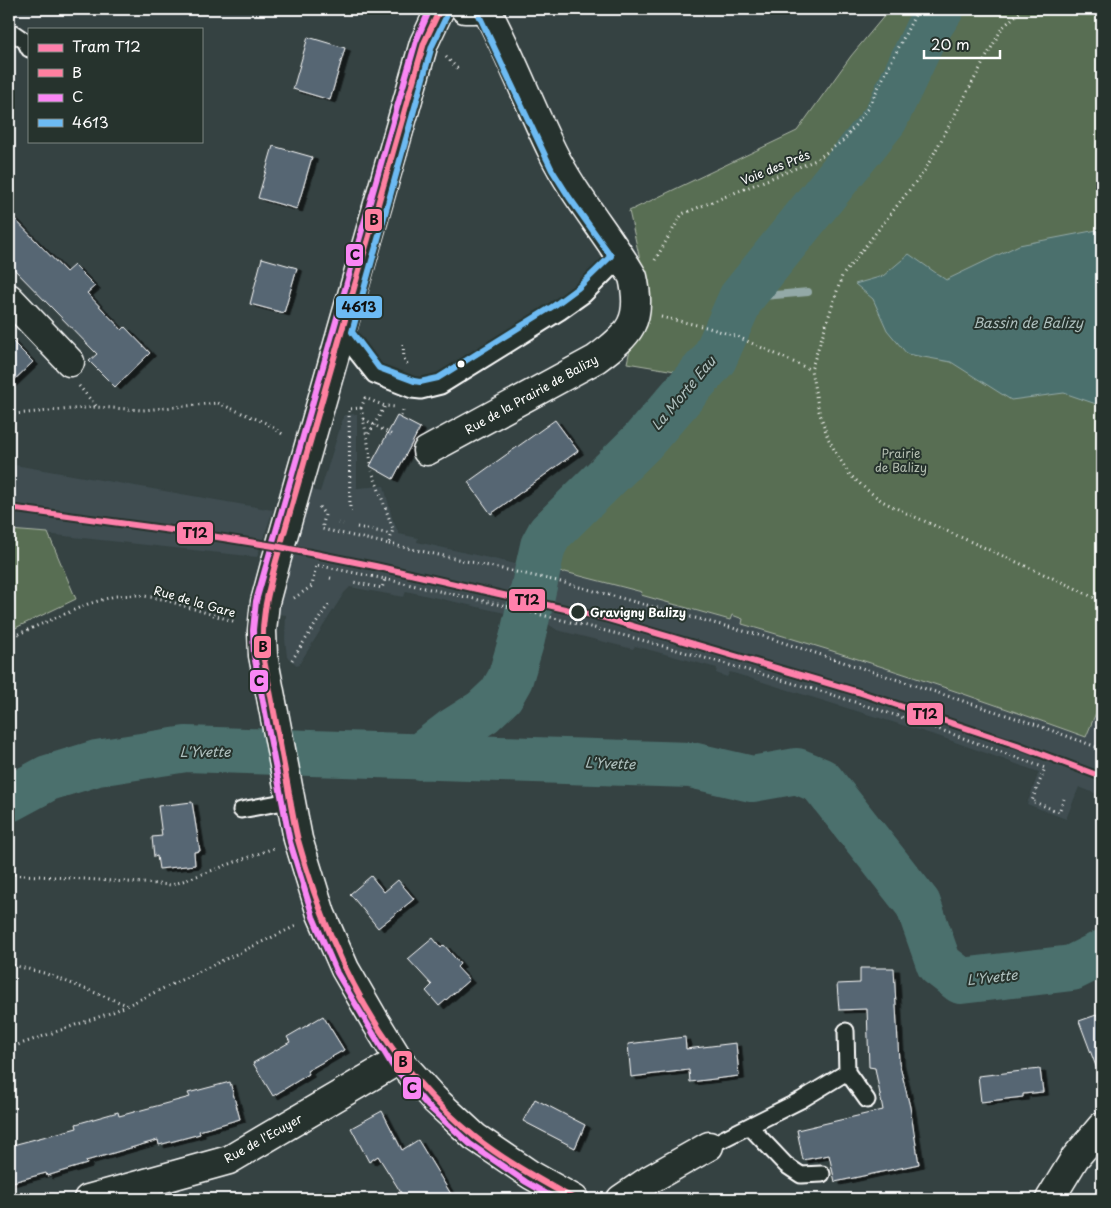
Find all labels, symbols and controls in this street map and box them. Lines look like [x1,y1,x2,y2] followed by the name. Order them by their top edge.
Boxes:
[28,28,202,142] legend
[924,28,1000,60] scale bar
[931,32,970,55] text: 20 m
[72,34,141,57] text: Tram T12
[72,60,82,83] text: B
[72,84,84,107] text: C
[72,110,109,133] text: 4613
[738,145,813,189] street label: Voie des Prés
[364,208,383,232] line badge: B
[369,209,379,230] text: B
[345,243,364,267] line badge: C
[350,244,360,265] text: C
[335,295,383,319] line badge: 4613
[342,296,376,317] text: 4613
[973,312,1085,333] water label: Bassin de Balizy
[461,350,601,438] street label: Rue de la Prairie de Balizy
[646,351,721,435] water label: La Morte Eau
[456,359,466,369] unlabelled marker
[875,444,927,476] park label: Prairie de Balizy
[176,521,214,545] line badge: T12
[182,522,208,543] text: T12
[152,581,238,621] street label: Rue de la Gare
[508,588,546,612] line badge: T12
[514,589,540,610] text: T12
[569,603,587,621] marker: Gravigny Balizy
[590,603,686,621] place label: Gravigny Balizy
[253,635,272,659] line badge: B
[258,636,268,657] text: B
[249,669,269,693] line badge: C
[254,670,264,691] text: C
[906,702,944,726] line badge: T12
[912,703,938,724] text: T12
[180,741,232,762] water label: L'Yvette
[584,752,637,774] water label: L'Yvette
[966,964,1020,990] water label: L'Yvette
[393,1050,413,1074] line badge: B
[398,1051,408,1072] text: B
[402,1076,422,1100] line badge: C
[407,1077,417,1098] text: C
[221,1109,306,1167] street label: Rue de l'Ecuyer

